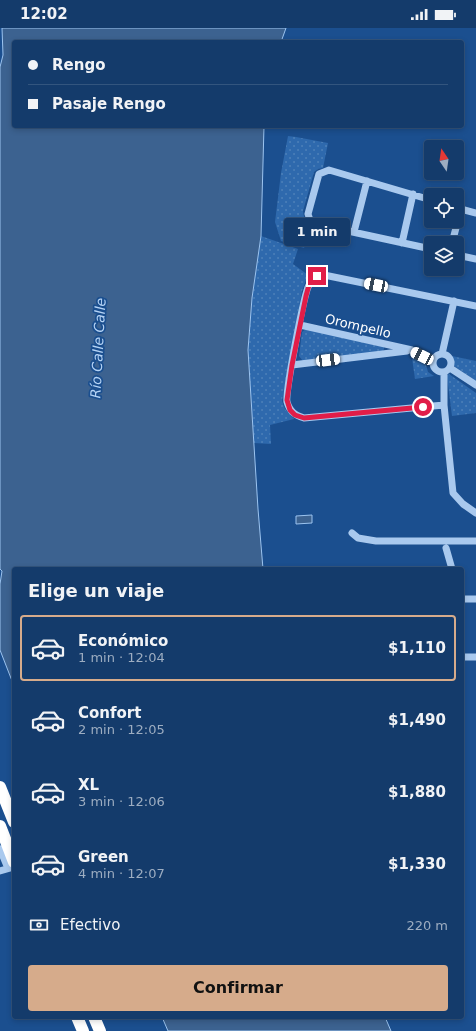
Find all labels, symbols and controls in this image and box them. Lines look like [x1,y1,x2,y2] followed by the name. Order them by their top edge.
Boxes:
[20,5,68,23] text: 12:02
[52,56,105,74] text: Rengo
[52,95,166,113] text: Pasaje Rengo
[424,140,464,180] north arrow
[424,140,464,276] map controls
[424,188,464,228] button: locate
[284,218,350,246] callout: 1 min
[297,224,337,239] text: 1 min
[424,236,464,276] button: layers
[308,267,326,285] route end
[363,277,389,293] car
[87,297,109,399] water label: Río Calle Calle
[324,311,393,341] street label: Orompello
[409,345,435,367] car
[315,353,341,367] car
[414,398,432,416] route start
[28,580,164,601] text: Elige un viaje
[30,630,66,666] icon: car
[78,632,168,650] text: Económico
[388,639,446,657] text: $1,110
[78,650,165,665] text: 1 min · 12:04
[30,702,66,738] icon: car
[78,704,141,722] text: Confort
[388,711,446,729] text: $1,490
[78,722,165,737] text: 2 min · 12:05
[30,774,66,810] icon: car
[78,776,99,794] text: XL
[388,783,446,801] text: $1,880
[78,794,165,809] text: 3 min · 12:06
[30,846,66,882] icon: car
[78,848,129,866] text: Green
[388,855,446,873] text: $1,330
[78,866,165,881] text: 4 min · 12:07
[28,914,50,936] icon: cash
[60,916,120,934] text: Efectivo
[406,918,448,933] text: 220 m
[28,965,448,1011] button: Confirmar

